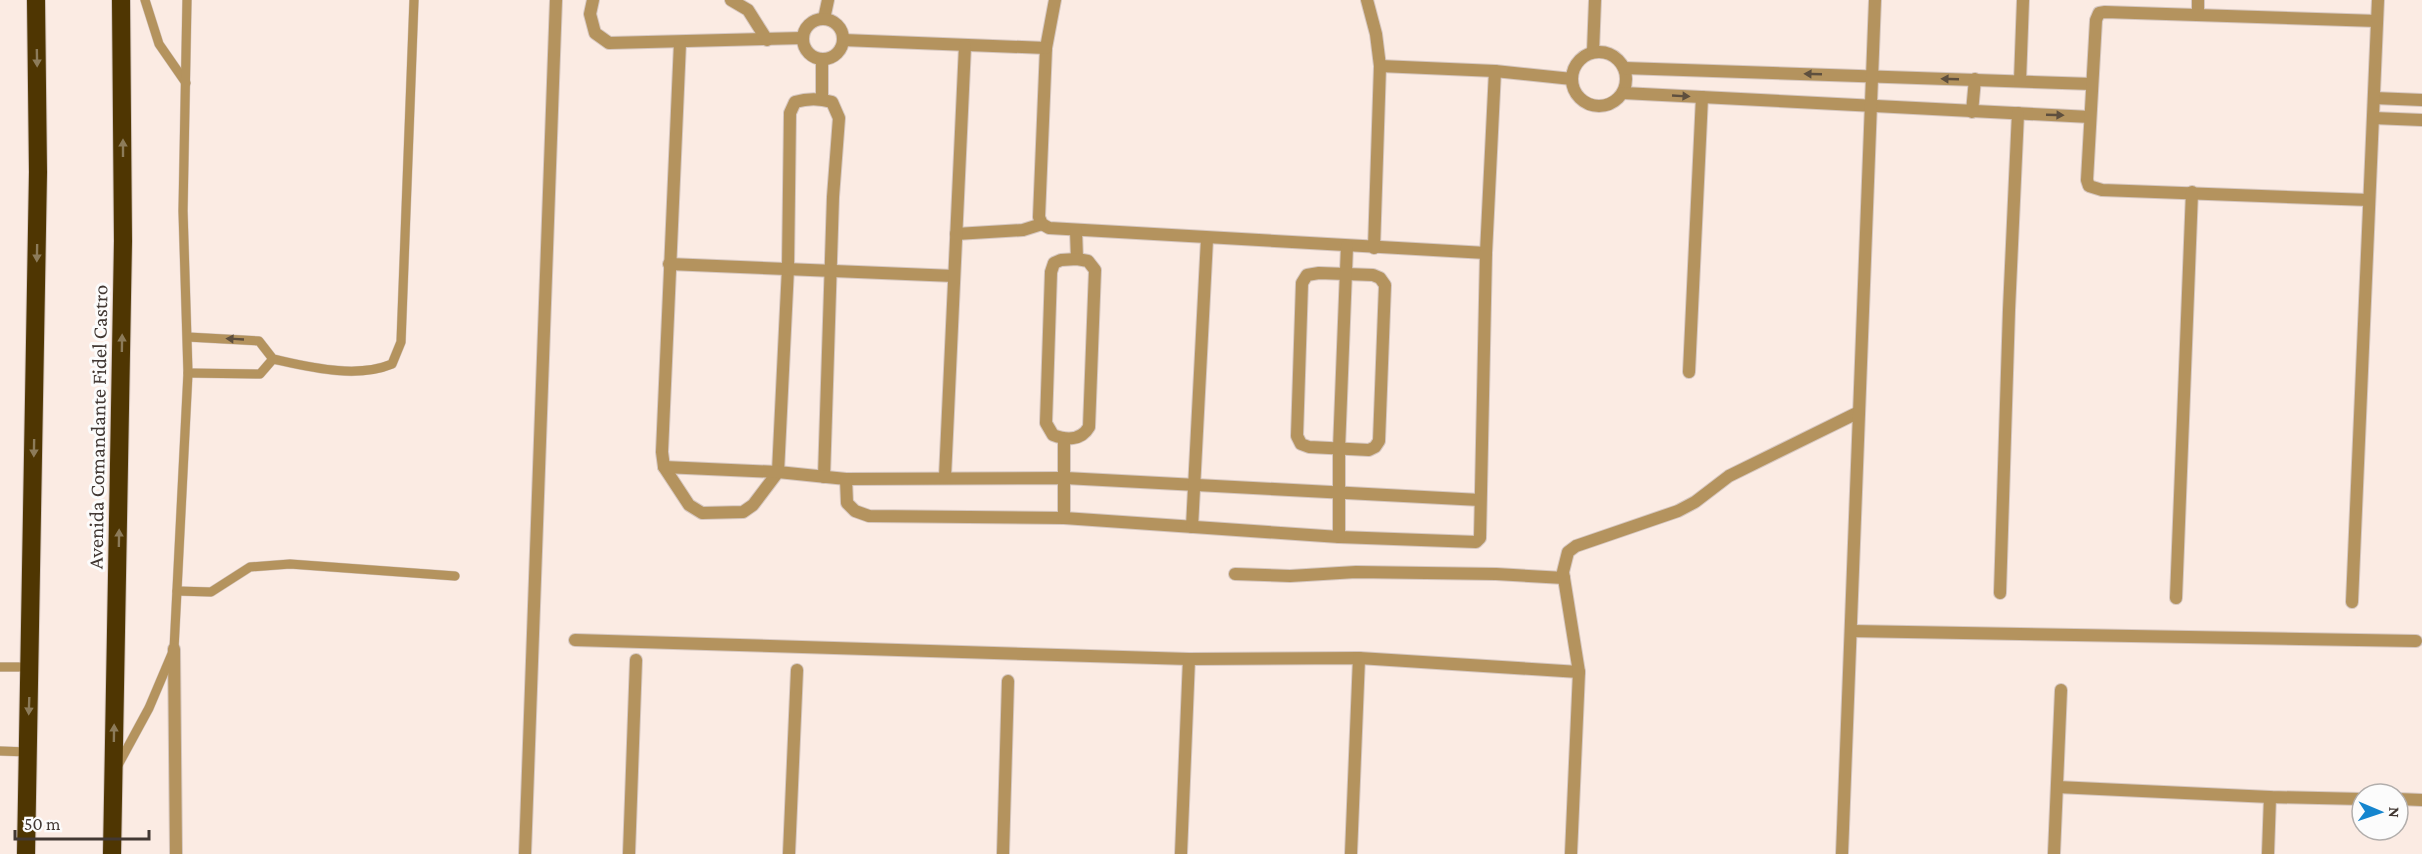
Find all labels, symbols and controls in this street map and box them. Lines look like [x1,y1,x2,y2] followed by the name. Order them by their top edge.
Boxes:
[32,49,42,68] one-way arrow
[1804,69,1823,79] one-way arrow
[1940,74,1959,83] one-way arrow
[1671,92,1690,101] one-way arrow
[2046,110,2065,120] one-way arrow
[118,138,128,157] one-way arrow
[32,244,42,263] one-way arrow
[84,285,112,569] street label: Avenida Comandante Fidel Castro
[117,333,127,352] one-way arrow
[225,335,244,344] one-way arrow
[29,439,39,458] one-way arrow
[114,528,123,547] one-way arrow
[25,697,34,716] one-way arrow
[110,723,119,742] one-way arrow
[2350,782,2410,842] north arrow
[15,803,148,841] scale bar
[2386,807,2403,818] text: N
[24,814,61,834] text: 50 m

